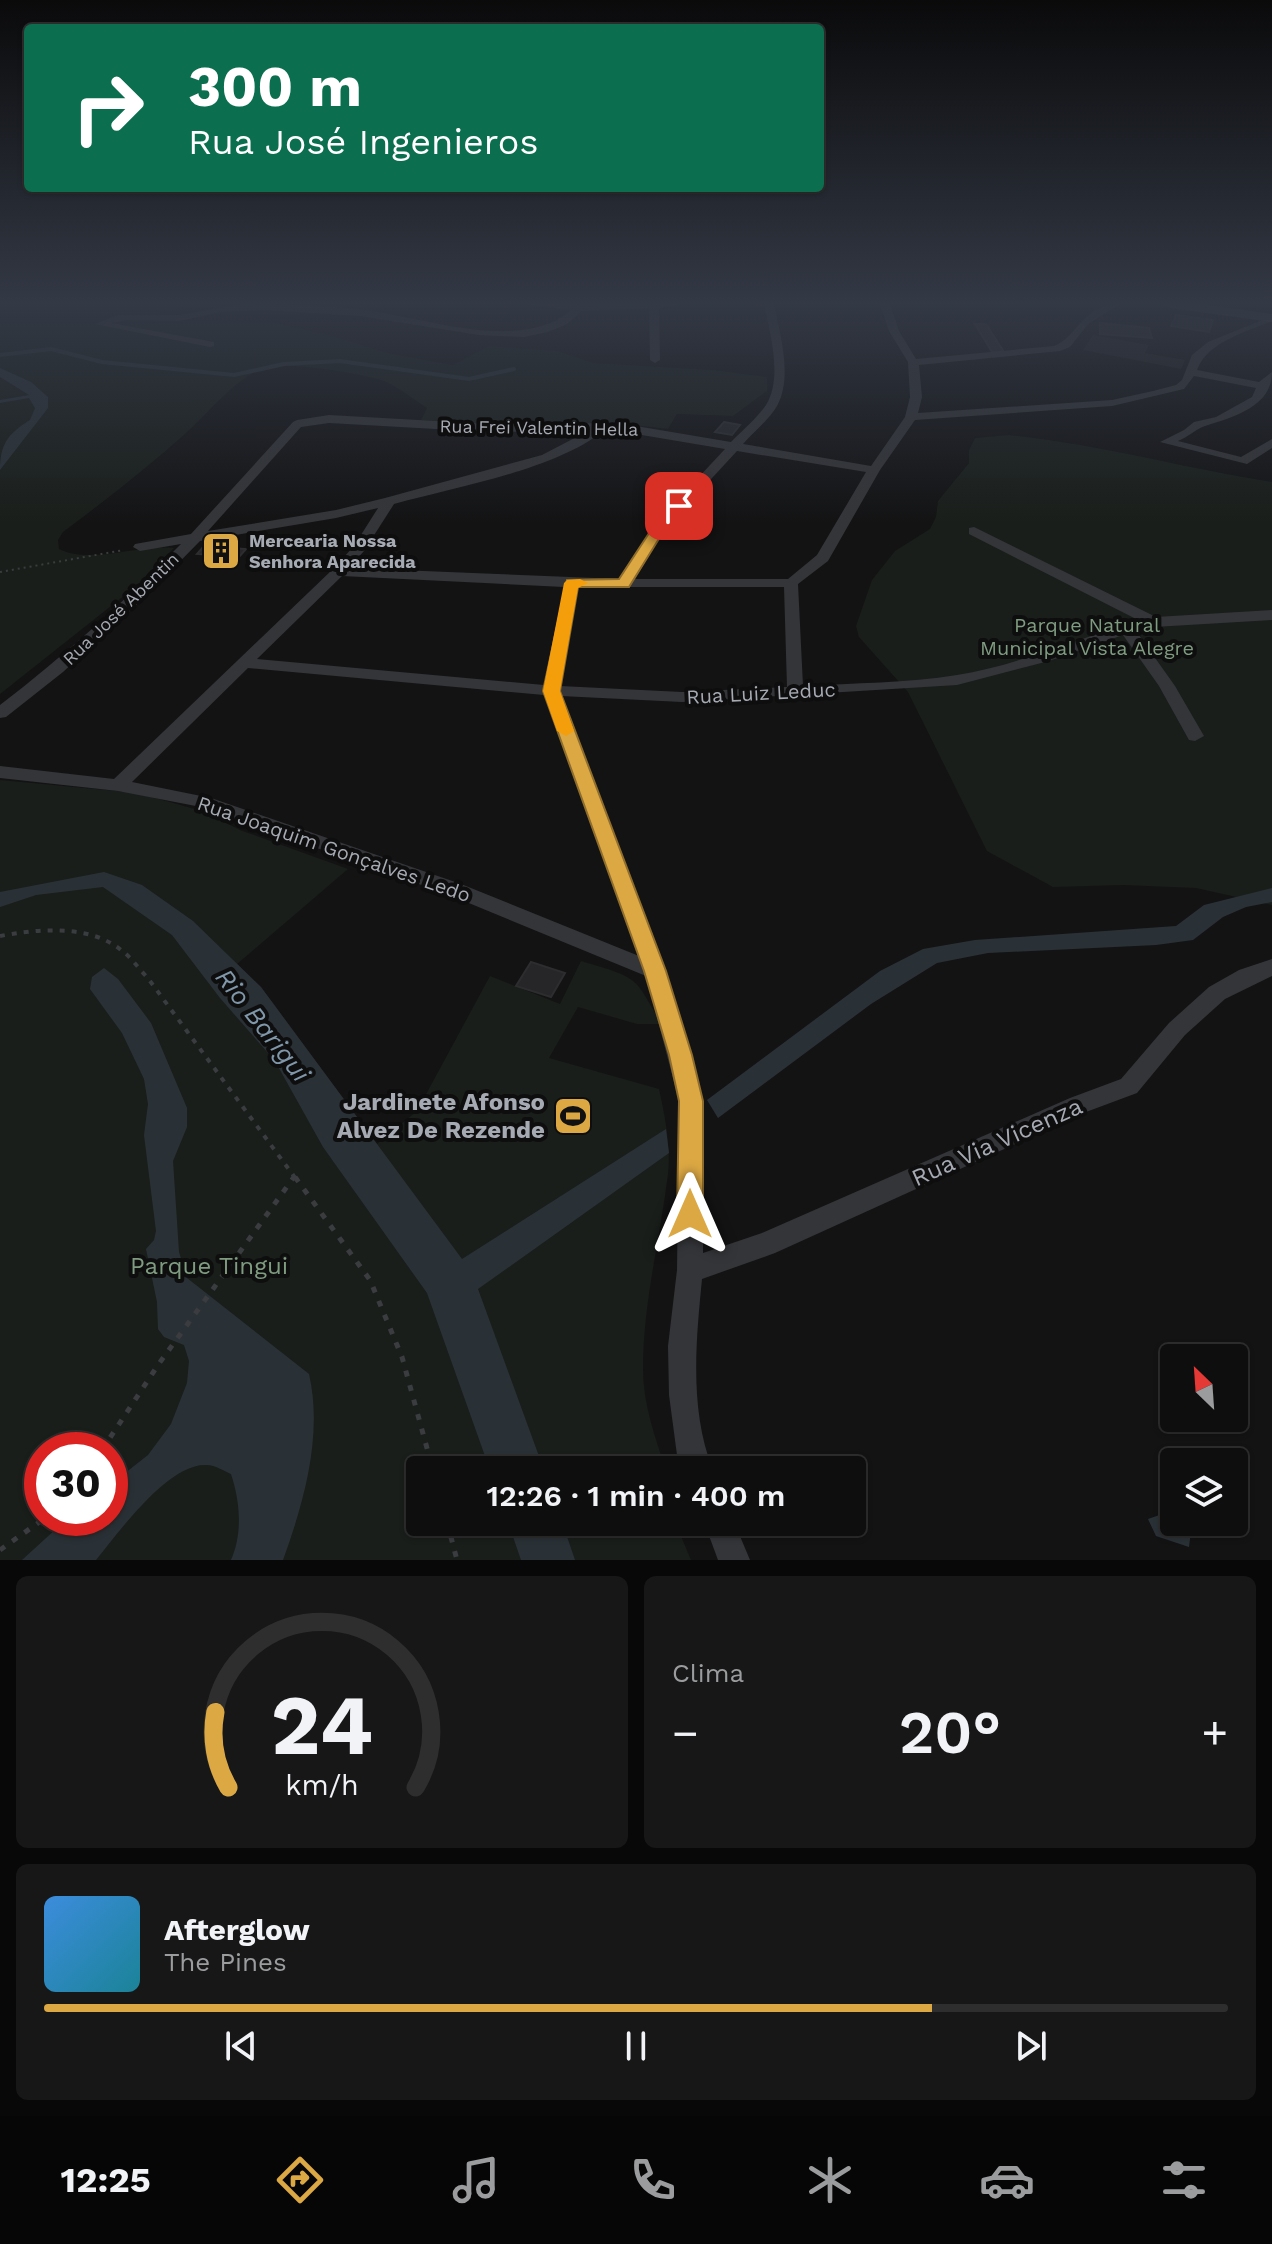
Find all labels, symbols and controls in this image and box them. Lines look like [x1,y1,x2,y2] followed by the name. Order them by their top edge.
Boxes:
[188,54,362,120] text: 300 m
[56,56,160,160] icon: right
[188,121,538,163] text: Rua José Ingenieros
[439,415,639,440] street label: Rua Frei Valentin Hella
[645,472,713,540] pin
[657,484,701,528] icon: arrive
[200,530,242,572] building icon: Mercearia Nossa Senhora Aparecida
[249,530,416,572] place label: Mercearia Nossa Senhora Aparecida
[58,548,183,669] street label: Rua José Abentin
[980,613,1194,660] park label: Parque Natural Municipal Vista Alegre
[686,677,836,709] street label: Rua Luiz Leduc
[194,791,474,907] street label: Rua Joaquim Gonçalves Ledo
[210,963,317,1088] water label: Rio Barigui
[337,1088,545,1144] place label: Jardinete Afonso Alvez De Rezende
[907,1092,1087,1192] street label: Rua Via Vicenza
[552,1095,594,1137] sports icon: Jardinete Afonso Alvez De Rezende
[648,1172,732,1256] position arrow
[130,1252,288,1280] park label: Parque Tingui
[1160,1344,1248,1432] north arrow
[1160,1344,1248,1536] map controls
[24,1432,128,1536] speed limit sign: 30
[1160,1448,1248,1536] button: layers
[487,1478,785,1513] text: 12:26 · 1 min · 400 m
[672,1658,744,1688] text: Clima
[271,1677,373,1774] text: 24
[899,1697,1001,1768] text: 20°
[672,1707,699,1759] text: −
[1201,1707,1228,1759] text: +
[285,1768,359,1802] text: km/h
[164,1912,310,1947] text: Afterglow
[164,1947,287,1977] text: The Pines
[219,2024,263,2068] icon: previous
[614,2024,658,2068] icon: pause
[1009,2024,1053,2068] icon: next
[272,2152,328,2208] icon: directions
[448,2152,504,2208] icon: music
[625,2152,681,2208] icon: phone
[802,2152,858,2208] icon: climate
[979,2152,1035,2208] icon: car
[1156,2152,1212,2208] icon: filters
[60,2159,151,2201] text: 12:25

